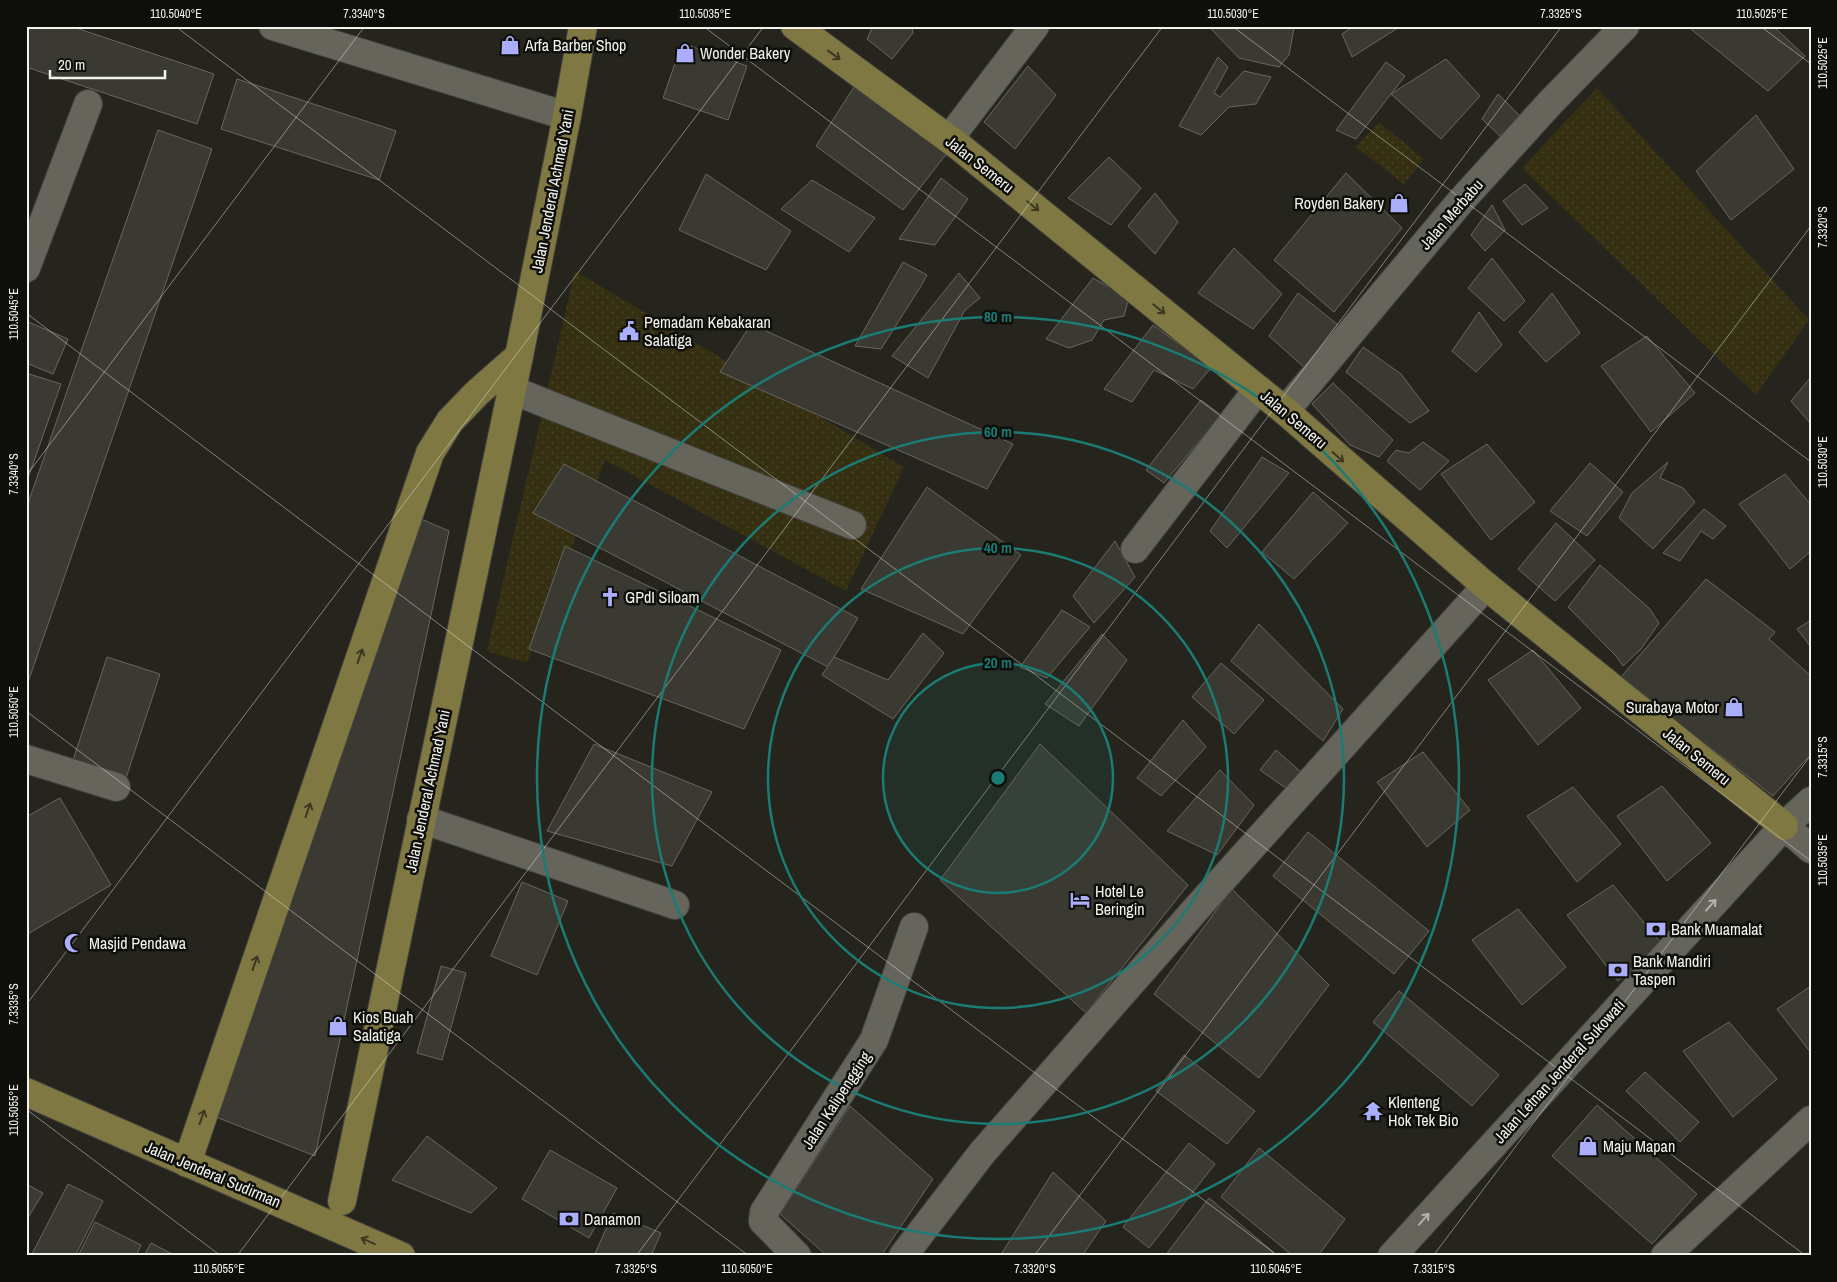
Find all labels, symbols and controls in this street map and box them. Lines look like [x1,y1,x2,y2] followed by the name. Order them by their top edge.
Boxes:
[150,6,202,22] text: 110.5040°E
[343,6,385,22] text: 7.3340°S
[679,6,731,22] text: 110.5035°E
[1207,6,1259,22] text: 110.5030°E
[1540,6,1582,22] text: 7.3325°S
[1736,6,1788,22] text: 110.5025°E
[499,34,521,56] shop icon: Arfa Barber Shop
[524,34,626,56] place label: Arfa Barber Shop
[1815,37,1831,89] text: 110.5025°E
[674,42,696,64] shop icon: Wonder Bakery
[700,42,791,64] place label: Wonder Bakery
[50,48,165,80] scale bar
[827,50,841,60] one-way arrow
[58,54,85,75] text: 20 m
[525,108,579,274] street label: Jalan Jenderal Achmad Yani
[941,130,1019,198] street label: Jalan Semeru
[1414,174,1488,254] street label: Jalan Merbabu
[1294,192,1384,214] place label: Royden Bakery
[1388,192,1410,214] shop icon: Royden Bakery
[1026,201,1039,212] one-way arrow
[1815,206,1831,248] text: 7.3320°S
[6,288,22,340] text: 110.5045°E
[1152,303,1165,314] one-way arrow
[984,306,1012,327] text: 80 m
[644,311,771,351] place label: Pemadam Kebakaran Salatiga
[618,320,640,342] public building icon: Pemadam Kebakaran Salatiga
[1256,385,1332,453] street label: Jalan Semeru
[984,421,1012,442] text: 60 m
[1815,436,1831,488] text: 110.5030°E
[1332,451,1345,463] one-way arrow
[6,453,22,495] text: 7.3340°S
[984,537,1012,558] text: 40 m
[599,586,621,608] church icon: GPdI Siloam
[625,586,699,608] place label: GPdI Siloam
[356,648,366,664] one-way arrow
[984,652,1012,673] text: 20 m
[6,686,22,738] text: 110.5050°E
[1626,696,1720,718] place label: Surabaya Motor
[1723,696,1745,718] shop icon: Surabaya Motor
[399,708,455,874] street label: Jalan Jenderal Achmad Yani
[1659,722,1735,790] street label: Jalan Semeru
[1815,736,1831,778] text: 7.3315°S
[989,769,1007,787] centre of rings
[304,802,313,818] one-way arrow
[1815,834,1831,886] text: 110.5035°E
[1095,880,1145,920] place label: Hotel Le Beringin
[1069,889,1091,911] hotel icon: Hotel Le Beringin
[1705,899,1717,912] one-way arrow
[1645,918,1667,940] bank icon: Bank Muamalat
[1671,918,1763,940] place label: Bank Muamalat
[63,932,85,954] mosque icon: Masjid Pendawa
[89,932,187,954] place label: Masjid Pendawa
[1633,950,1711,990] place label: Bank Mandiri Taspen
[251,956,260,972] one-way arrow
[1607,959,1629,981] bank icon: Bank Mandiri Taspen
[6,983,22,1025] text: 7.3335°S
[1488,994,1630,1148] street label: Jalan Letnan Jenderal Sukowati
[353,1006,414,1046] place label: Kios Buah Salatiga
[327,1015,349,1037] shop icon: Kios Buah Salatiga
[796,1046,876,1153] street label: Jalan Kalipengging
[6,1084,22,1136] text: 110.5055°E
[1388,1091,1459,1131] place label: Klenteng Hok Tek Bio
[1362,1100,1384,1122] temple icon: Klenteng Hok Tek Bio
[198,1109,208,1125] one-way arrow
[142,1135,284,1213] street label: Jalan Jenderal Sudirman
[1577,1135,1599,1157] shop icon: Maju Mapan
[1603,1135,1675,1157] place label: Maju Mapan
[558,1208,580,1230] bank icon: Danamon
[584,1208,641,1230] place label: Danamon
[1418,1212,1430,1225] one-way arrow
[361,1236,376,1245] one-way arrow
[193,1261,245,1277] text: 110.5055°E
[615,1261,657,1277] text: 7.3325°S
[721,1261,773,1277] text: 110.5050°E
[1014,1261,1056,1277] text: 7.3320°S
[1250,1261,1302,1277] text: 110.5045°E
[1413,1261,1455,1277] text: 7.3315°S

